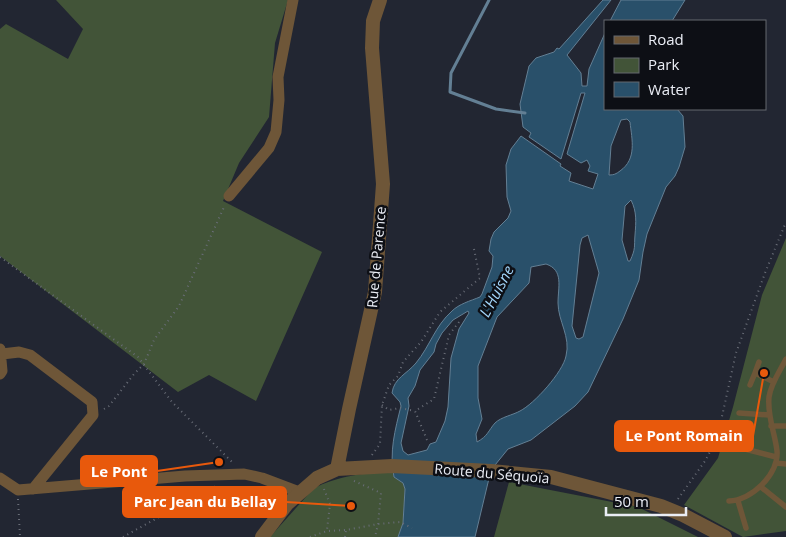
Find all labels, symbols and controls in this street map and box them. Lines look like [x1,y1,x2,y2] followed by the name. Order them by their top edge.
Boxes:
[604,20,766,110] legend
[648,29,684,49] text: Road
[648,54,679,74] text: Park
[648,79,690,99] text: Water
[362,205,390,309] street label: Rue de Parence
[474,261,518,320] water label: L'Huisne
[615,421,753,451] callout: Le Pont Romain
[625,425,743,445] text: Le Pont Romain
[81,456,157,486] callout: Le Pont
[434,459,550,487] street label: Route du Séquoïa
[91,461,148,481] text: Le Pont
[606,484,686,516] scale bar
[123,487,286,517] callout: Parc Jean du Bellay
[134,491,277,511] text: Parc Jean du Bellay
[614,491,649,511] text: 50 m

